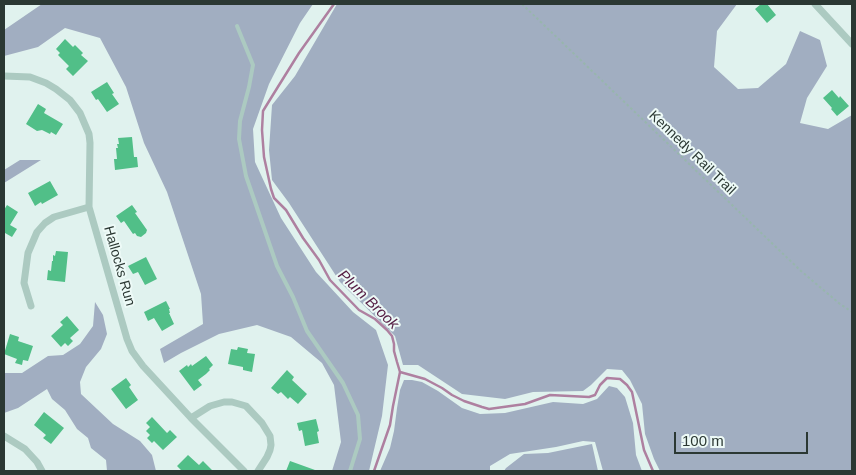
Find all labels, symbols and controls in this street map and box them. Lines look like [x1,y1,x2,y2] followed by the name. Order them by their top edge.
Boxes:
[645,107,739,199] street label: Kennedy Rail Trail
[100,224,138,308] street label: Hallocks Run
[334,267,402,333] water label: Plum Brook
[676,422,810,454] scale bar
[682,432,724,449] text: 100 m

